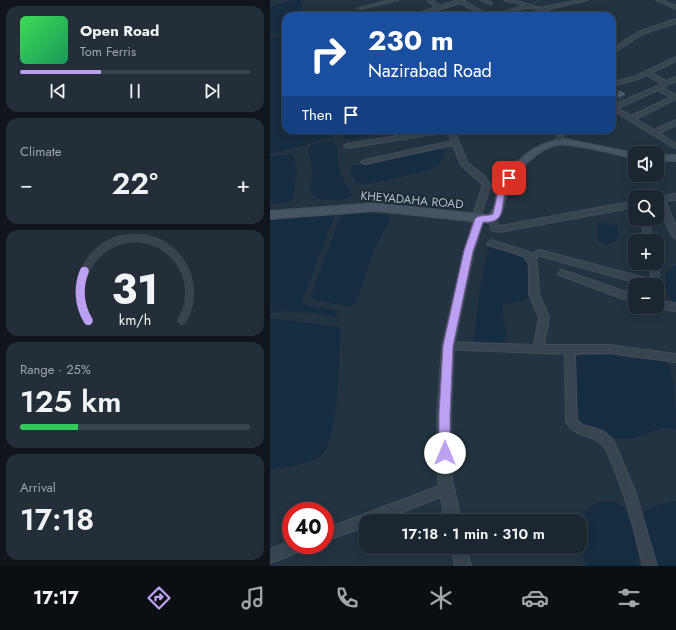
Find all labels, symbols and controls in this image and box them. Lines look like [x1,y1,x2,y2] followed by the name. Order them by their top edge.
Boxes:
[80,20,159,42] text: Open Road
[368,20,454,61] text: 230 m
[302,28,354,80] icon: right
[80,42,136,61] text: Tom Ferris
[368,58,492,84] text: Nazirabad Road
[47,80,69,102] icon: previous
[124,80,146,102] icon: pause
[201,80,223,102] icon: next
[302,104,332,126] text: Then
[340,104,362,126] icon: arrive
[20,142,61,161] text: Climate
[628,146,664,314] map controls
[628,146,664,182] button: sound
[492,161,526,195] pin
[111,162,158,205] text: 22°
[498,167,520,189] icon: arrive
[20,168,33,200] text: −
[236,168,250,200] text: +
[360,187,464,213] street label: KHEYADAHA ROAD
[628,190,664,226] button: search
[628,234,664,270] button: +
[111,259,159,320] text: 31
[628,278,664,314] button: −
[119,310,151,330] text: km/h
[20,360,91,379] text: Range · 25%
[20,380,121,423] text: 125 km
[424,432,466,474] position arrow
[20,478,56,497] text: Arrival
[20,498,94,541] text: 17:18
[282,502,334,554] speed limit sign: 40
[401,523,545,545] text: 17:18 · 1 min · 310 m
[145,584,173,612] icon: directions
[239,584,267,612] icon: music
[333,584,361,612] icon: phone
[427,584,455,612] icon: climate
[521,584,549,612] icon: car
[615,584,643,612] icon: filters
[33,585,79,611] text: 17:17

